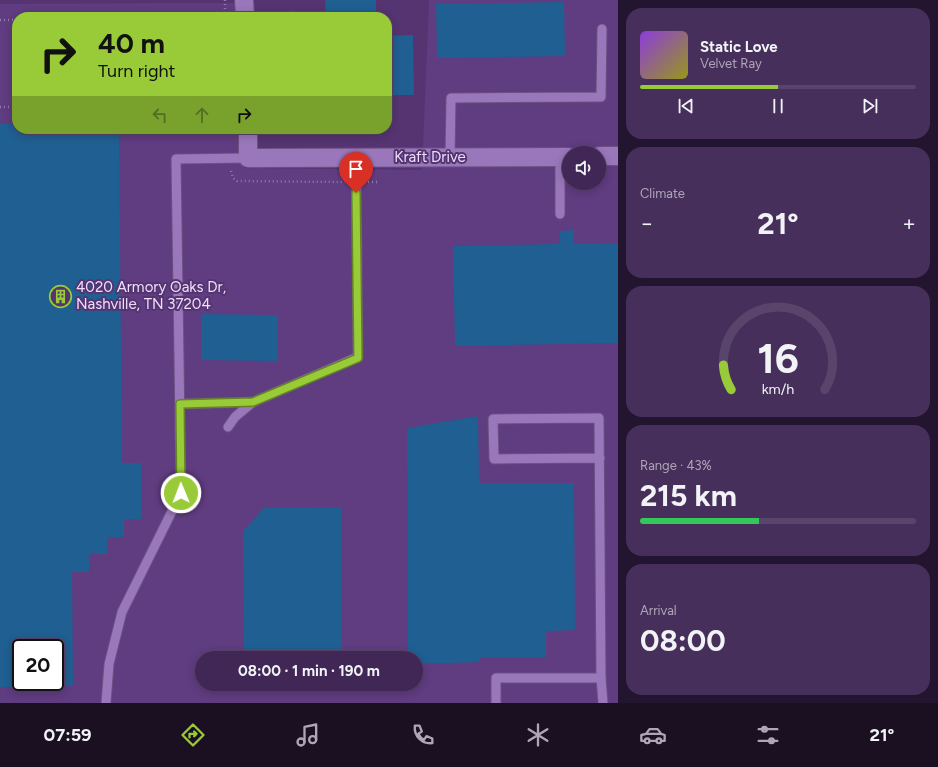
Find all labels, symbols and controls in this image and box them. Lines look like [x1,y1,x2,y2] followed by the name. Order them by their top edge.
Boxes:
[98,26,165,60] text: 40 m
[32,28,84,80] icon: right
[700,38,778,56] text: Static Love
[700,56,762,71] text: Velvet Ray
[98,60,175,82] text: Turn right
[675,95,697,117] icon: previous
[767,95,789,117] icon: pause
[859,95,881,117] icon: next
[149,104,171,126] icon: left
[191,104,213,126] icon: ahead
[233,104,255,126] icon: right
[562,146,606,190] map controls
[562,146,606,190] button: sound
[394,148,466,166] street label: Kraft Drive
[339,152,373,193] pin
[345,158,367,180] icon: arrive
[640,186,685,201] text: Climate
[757,205,799,242] text: 21°
[640,210,654,237] text: −
[902,210,916,237] text: +
[76,278,226,313] place label: 4020 Armory Oaks Dr, Nashville, TN 37204
[47,283,73,309] building icon: 4020 Armory Oaks Dr, Nashville, TN 37204
[757,332,799,382] text: 16
[762,379,794,397] text: km/h
[640,458,712,473] text: Range · 43%
[160,472,202,514] position arrow
[640,477,737,514] text: 215 km
[640,603,677,618] text: Arrival
[640,622,726,659] text: 08:00
[12,639,64,691] speed limit sign: 20
[238,662,380,680] text: 08:00 · 1 min · 190 m
[179,721,207,749] icon: directions
[294,721,322,749] icon: music
[409,721,437,749] icon: phone
[524,721,552,749] icon: climate
[639,721,667,749] icon: car
[754,721,782,749] icon: filters
[44,724,92,746] text: 07:59
[870,724,894,746] text: 21°

